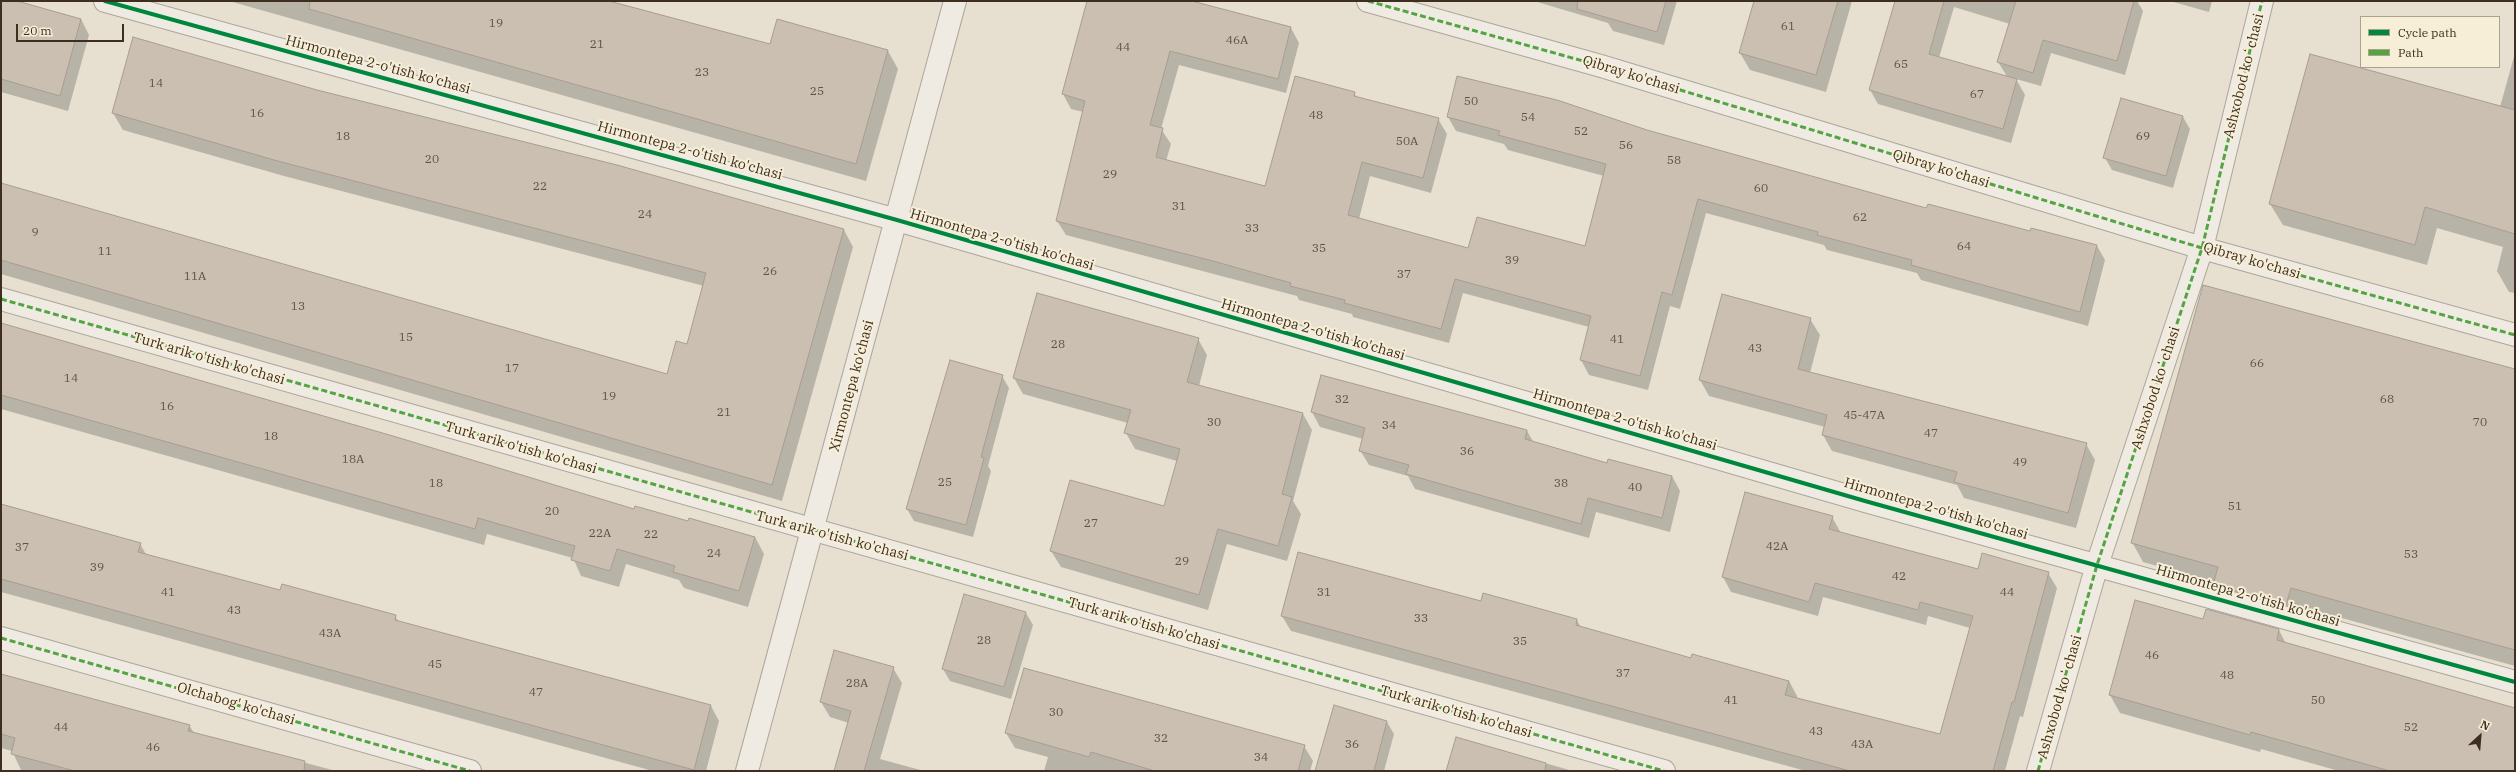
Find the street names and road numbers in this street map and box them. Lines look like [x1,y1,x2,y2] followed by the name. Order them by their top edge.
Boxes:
[2220,12,2268,140] street label: Ashxobod koʻchasi
[284,32,472,98] street label: Hirmontepa 2-o'tish ko'chasi
[1580,52,1682,98] street label: Qibray ko'chasi
[596,118,784,184] street label: Hirmontepa 2-o'tish ko'chasi
[1890,146,1992,192] street label: Qibray ko'chasi
[908,206,1096,274] street label: Hirmontepa 2-o'tish ko'chasi
[2201,239,2303,283] street label: Qibray ko'chasi
[1219,296,1407,364] street label: Hirmontepa 2-o'tish ko'chasi
[826,318,878,454] street label: Xirmontepa ko'chasi
[2128,324,2184,452] street label: Ashxobod koʻchasi
[131,329,287,389] street label: Turk arik o'tish ko'chasi
[1531,386,1719,454] street label: Hirmontepa 2-o'tish ko'chasi
[443,418,599,478] street label: Turk arik o'tish ko'chasi
[1842,475,2030,543] street label: Hirmontepa 2-o'tish ko'chasi
[754,508,910,564] street label: Turk arik o'tish ko'chasi
[2154,562,2342,630] street label: Hirmontepa 2-o'tish ko'chasi
[1066,594,1222,654] street label: Turk arik o'tish ko'chasi
[2034,633,2086,761] street label: Ashxobod koʻchasi
[175,679,297,729] street label: Olchabog' ko'chasi
[1378,682,1534,742] street label: Turk arik o'tish ko'chasi

